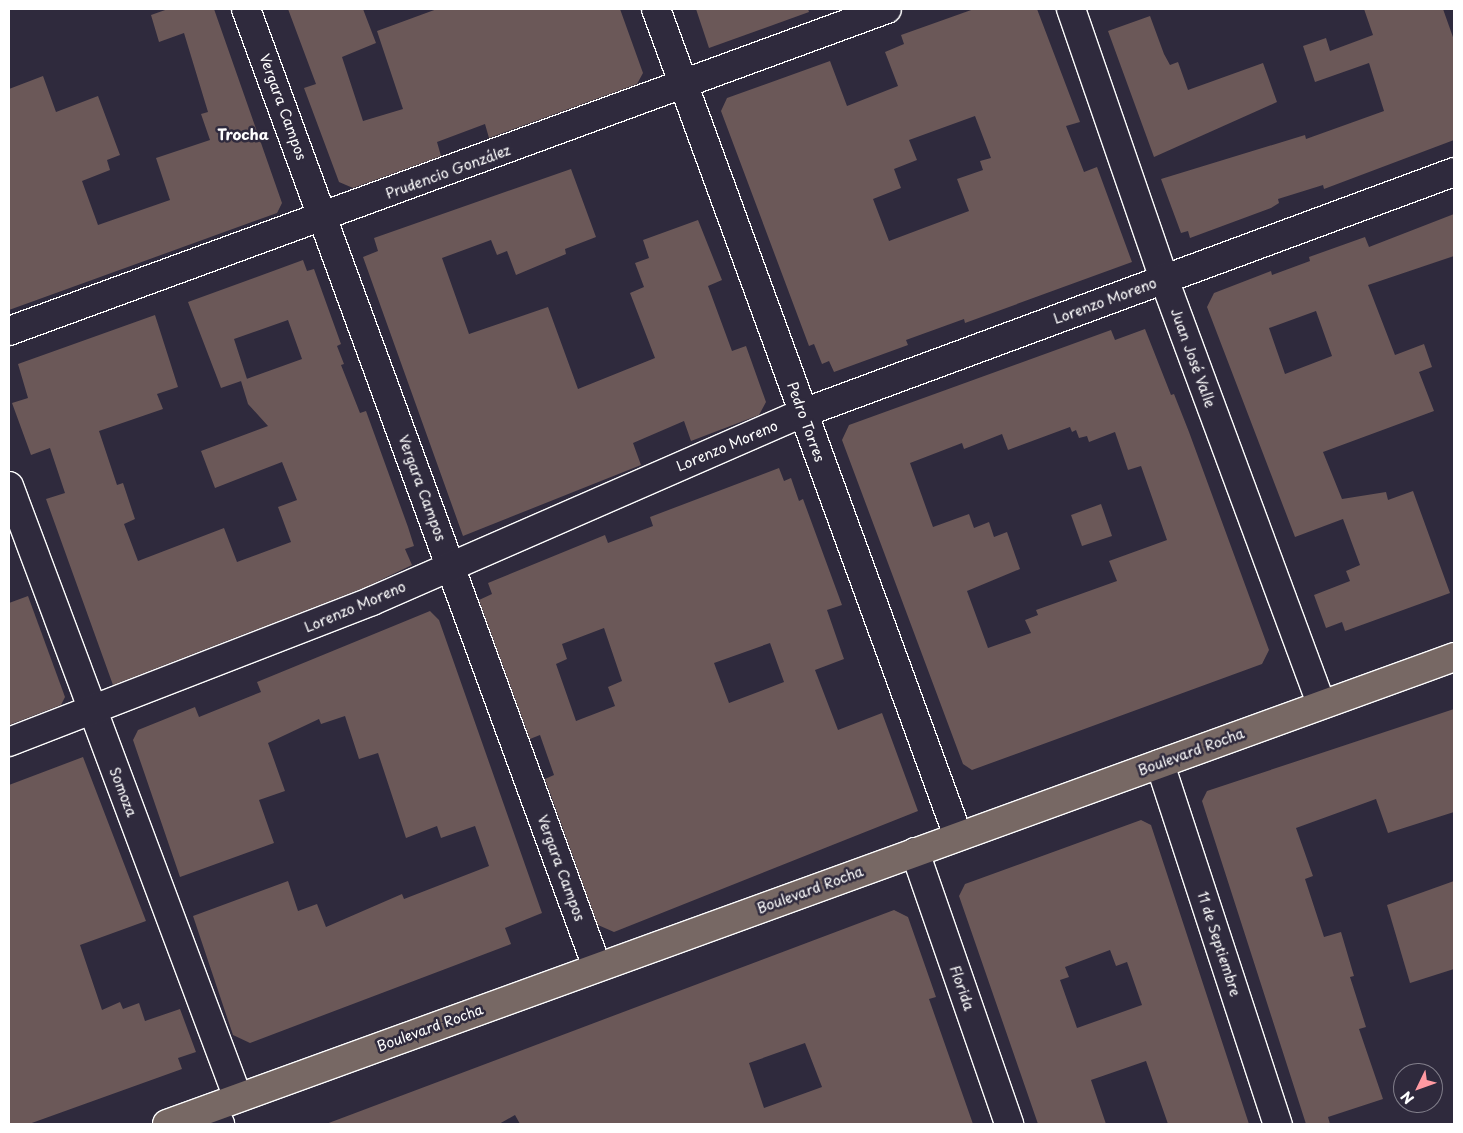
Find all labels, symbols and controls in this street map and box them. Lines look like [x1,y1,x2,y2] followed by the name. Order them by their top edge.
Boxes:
[256,52,310,162] street label: Vergara Campos
[217,125,269,143] district label: Trocha
[383,141,513,203] street label: Prudencio González
[1051,275,1159,327] street label: Lorenzo Moreno
[1167,306,1219,410] street label: Juan José Valle
[784,380,828,464] street label: Pedro Torres
[674,417,780,475] street label: Lorenzo Moreno
[395,433,449,543] street label: Vergara Campos
[302,578,408,636] street label: Lorenzo Moreno
[1135,725,1247,779] street label: Boulevard Rocha
[106,765,140,819] street label: Somoza
[534,813,588,923] street label: Vergara Campos
[754,863,866,917] street label: Boulevard Rocha
[1194,888,1244,1000] street label: 11 de Septiembre
[946,963,978,1013] street label: Florida
[374,1001,486,1055] street label: Boulevard Rocha
[1393,1063,1443,1113] north arrow
[1396,1087,1419,1109] text: N

